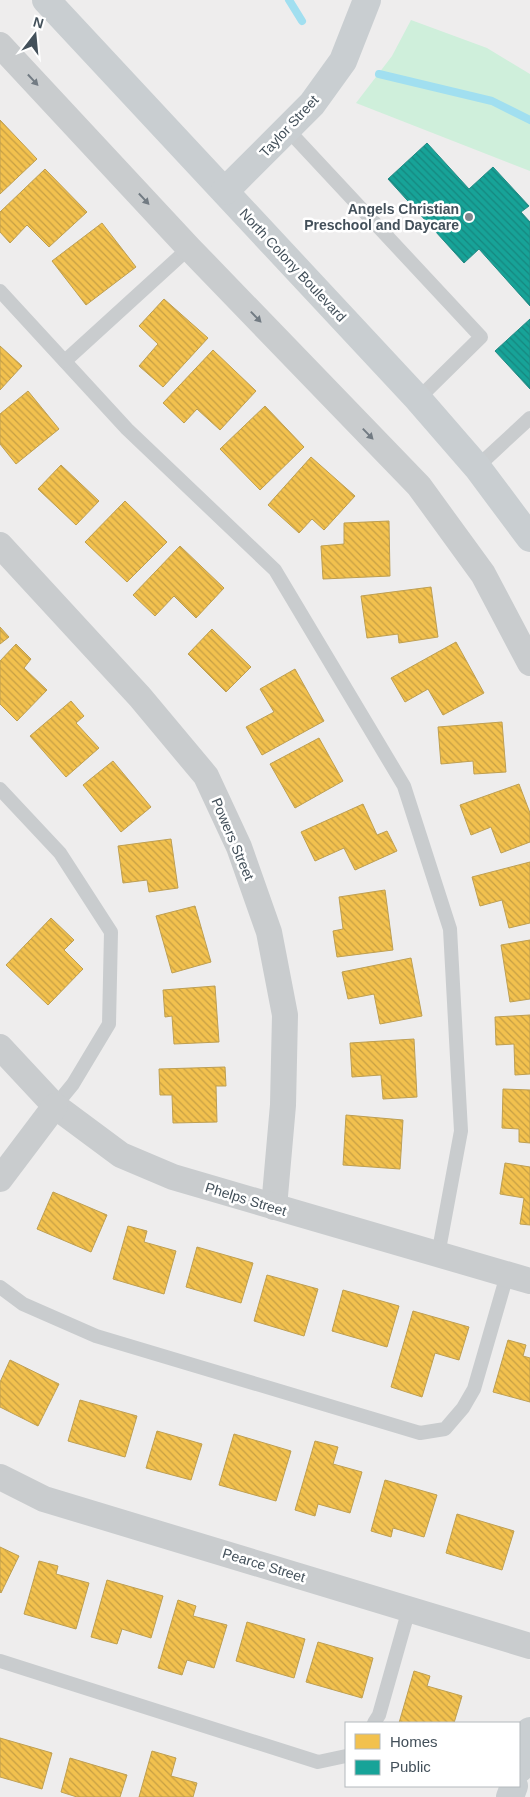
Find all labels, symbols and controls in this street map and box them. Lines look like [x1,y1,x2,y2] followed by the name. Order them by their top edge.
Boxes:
[10,10,60,60] north arrow
[32,13,46,32] text: N
[27,74,39,86] one-way arrow
[256,92,322,160] street label: Taylor Street
[138,193,150,205] one-way arrow
[304,201,459,233] place label: Angels Christian Preschool and Daycare
[236,205,350,325] street label: North Colony Boulevard
[463,211,475,223] marker: Angels Christian Preschool and Daycare
[250,311,262,323] one-way arrow
[362,428,374,440] one-way arrow
[208,795,258,883] street label: Powers Street
[203,1179,289,1219] street label: Phelps Street
[221,1545,307,1585] street label: Pearce Street
[345,1722,520,1787] legend
[390,1733,438,1750] text: Homes
[390,1758,431,1775] text: Public

